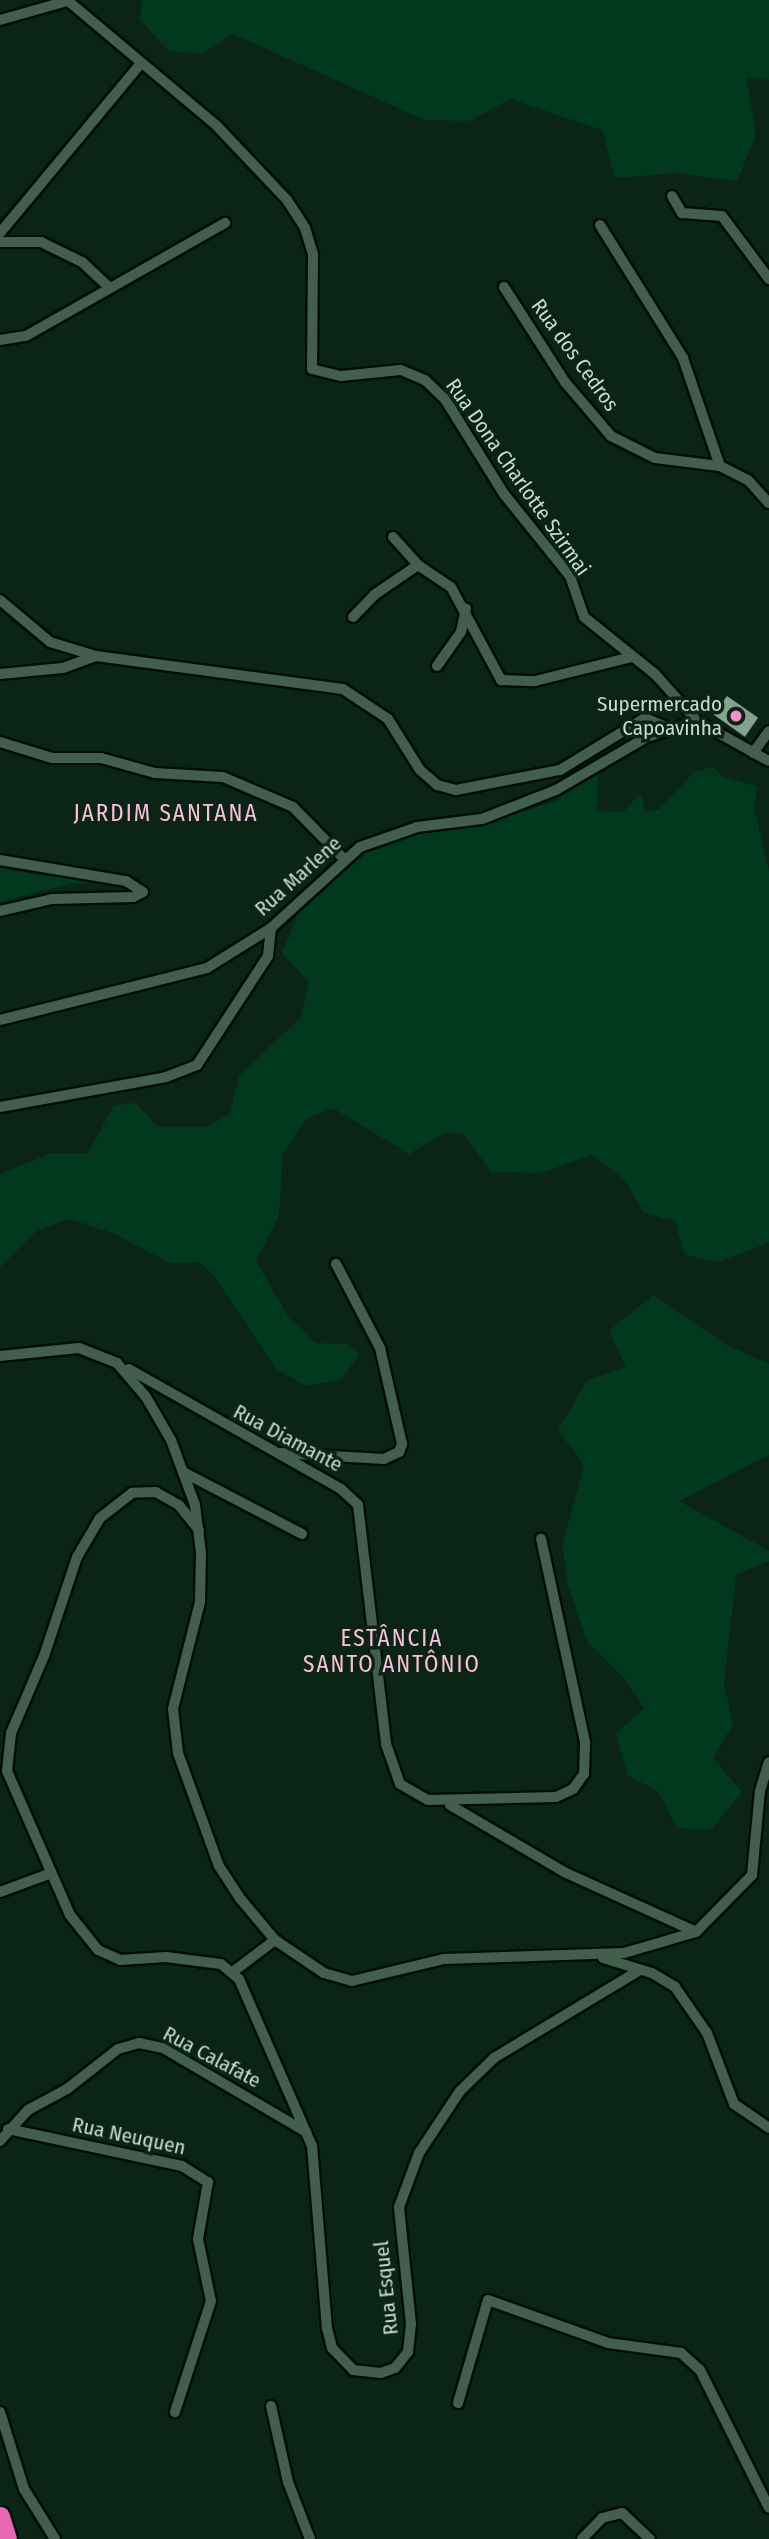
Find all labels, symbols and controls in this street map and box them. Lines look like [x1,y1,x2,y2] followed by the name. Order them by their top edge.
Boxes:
[526,294,624,416] street label: Rua dos Cedros
[440,374,596,580] street label: Rua Dona Charlotte Szirmai
[597,691,722,741] place label: Supermercado Capoavinha
[728,708,744,724] marker: Supermercado Capoavinha
[75,799,257,827] district label: JARDIM SANTANA
[250,831,346,921] street label: Rua Marlene
[229,1399,347,1477] street label: Rua Diamante
[305,1624,479,1678] district label: ESTÂNCIA SANTO ANTÔNIO
[159,2021,265,2093] street label: Rua Calafate
[70,2112,188,2160] street label: Rua Neuquen
[369,2240,403,2336] street label: Rua Esquel

